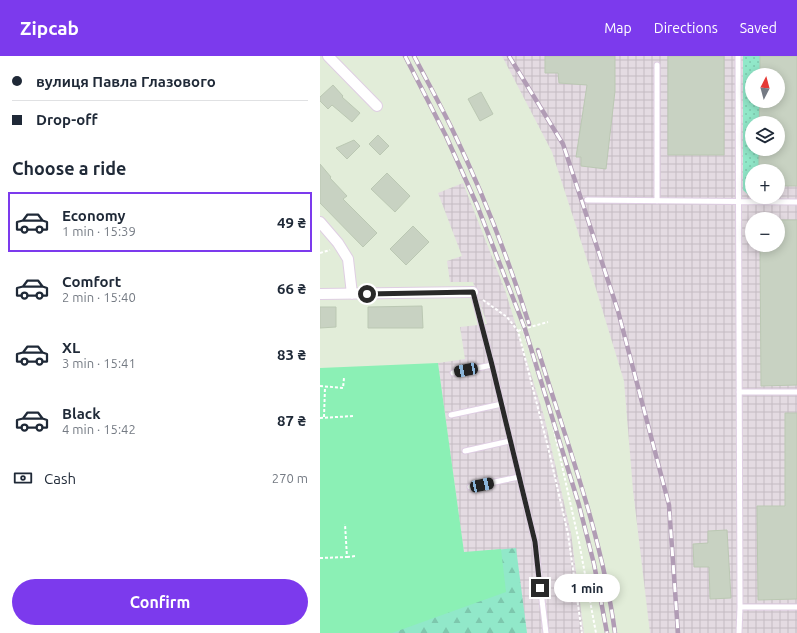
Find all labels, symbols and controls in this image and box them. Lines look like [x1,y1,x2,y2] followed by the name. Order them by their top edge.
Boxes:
[20,17,79,39] text: Zipcab
[604,20,632,36] text: Map
[654,20,718,36] text: Directions
[740,20,777,36] text: Saved
[745,68,785,108] north arrow
[745,68,785,252] map controls
[36,73,216,90] text: вулиця Павла Глазового
[36,111,98,128] text: Drop-off
[745,116,785,156] button: layers
[12,158,126,178] text: Choose a ride
[745,164,785,204] button: +
[14,204,50,240] icon: car
[62,207,126,224] text: Economy
[745,212,785,252] button: −
[277,214,306,231] text: 49 ₴
[62,224,136,238] text: 1 min · 15:39
[14,270,50,306] icon: car
[62,273,121,290] text: Comfort
[277,280,306,297] text: 66 ₴
[358,285,376,303] route start
[62,290,136,304] text: 2 min · 15:40
[14,336,50,372] icon: car
[62,339,80,356] text: XL
[277,346,306,363] text: 83 ₴
[62,356,136,370] text: 3 min · 15:41
[453,362,479,378] car
[14,402,50,438] icon: car
[62,405,101,422] text: Black
[277,412,306,429] text: 87 ₴
[62,422,136,436] text: 4 min · 15:42
[12,467,34,489] icon: cash
[44,470,76,487] text: Cash
[272,471,308,485] text: 270 m
[469,477,495,493] car
[554,574,620,602] callout: 1 min
[12,579,308,625] button: Confirm
[531,579,549,597] route end
[571,581,603,595] text: 1 min

